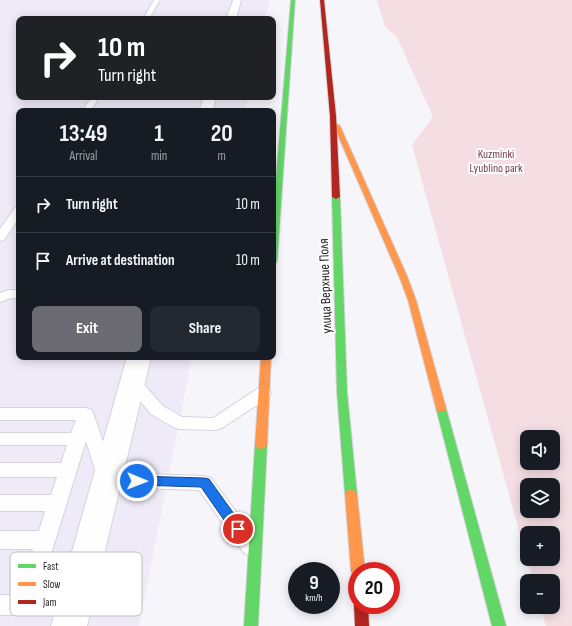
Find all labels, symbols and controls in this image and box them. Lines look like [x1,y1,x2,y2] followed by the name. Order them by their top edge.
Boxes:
[98,31,145,64] text: 10 m
[32,32,84,84] icon: right
[98,65,156,86] text: Turn right
[59,119,107,148] text: 13:49
[154,119,164,148] text: 1
[211,119,233,148] text: 20
[469,147,523,176] park label: Kuzminki Lyublino park
[69,148,97,164] text: Arrival
[151,148,167,164] text: min
[217,148,226,164] text: m
[32,194,54,216] icon: right
[66,195,118,214] text: Turn right
[236,195,260,214] text: 10 m
[315,238,335,334] street label: улица Верхние Поля
[32,250,54,272] icon: arrive
[66,251,175,270] text: Arrive at destination
[236,251,260,270] text: 10 m
[32,306,142,352] button: Exit
[150,306,260,352] button: Share
[520,430,560,614] map controls
[520,430,560,470] button: sound
[116,460,158,502] position arrow
[520,478,560,518] button: layers
[221,512,255,546] pin
[227,518,249,540] icon: arrive
[520,526,560,566] button: +
[10,552,142,616] legend
[43,560,59,573] text: Fast
[348,562,400,614] speed limit sign: 20
[309,571,319,595] text: 9
[520,574,560,614] button: −
[43,578,60,591] text: Slow
[305,592,323,604] text: km/h
[42,596,57,609] text: Jam

